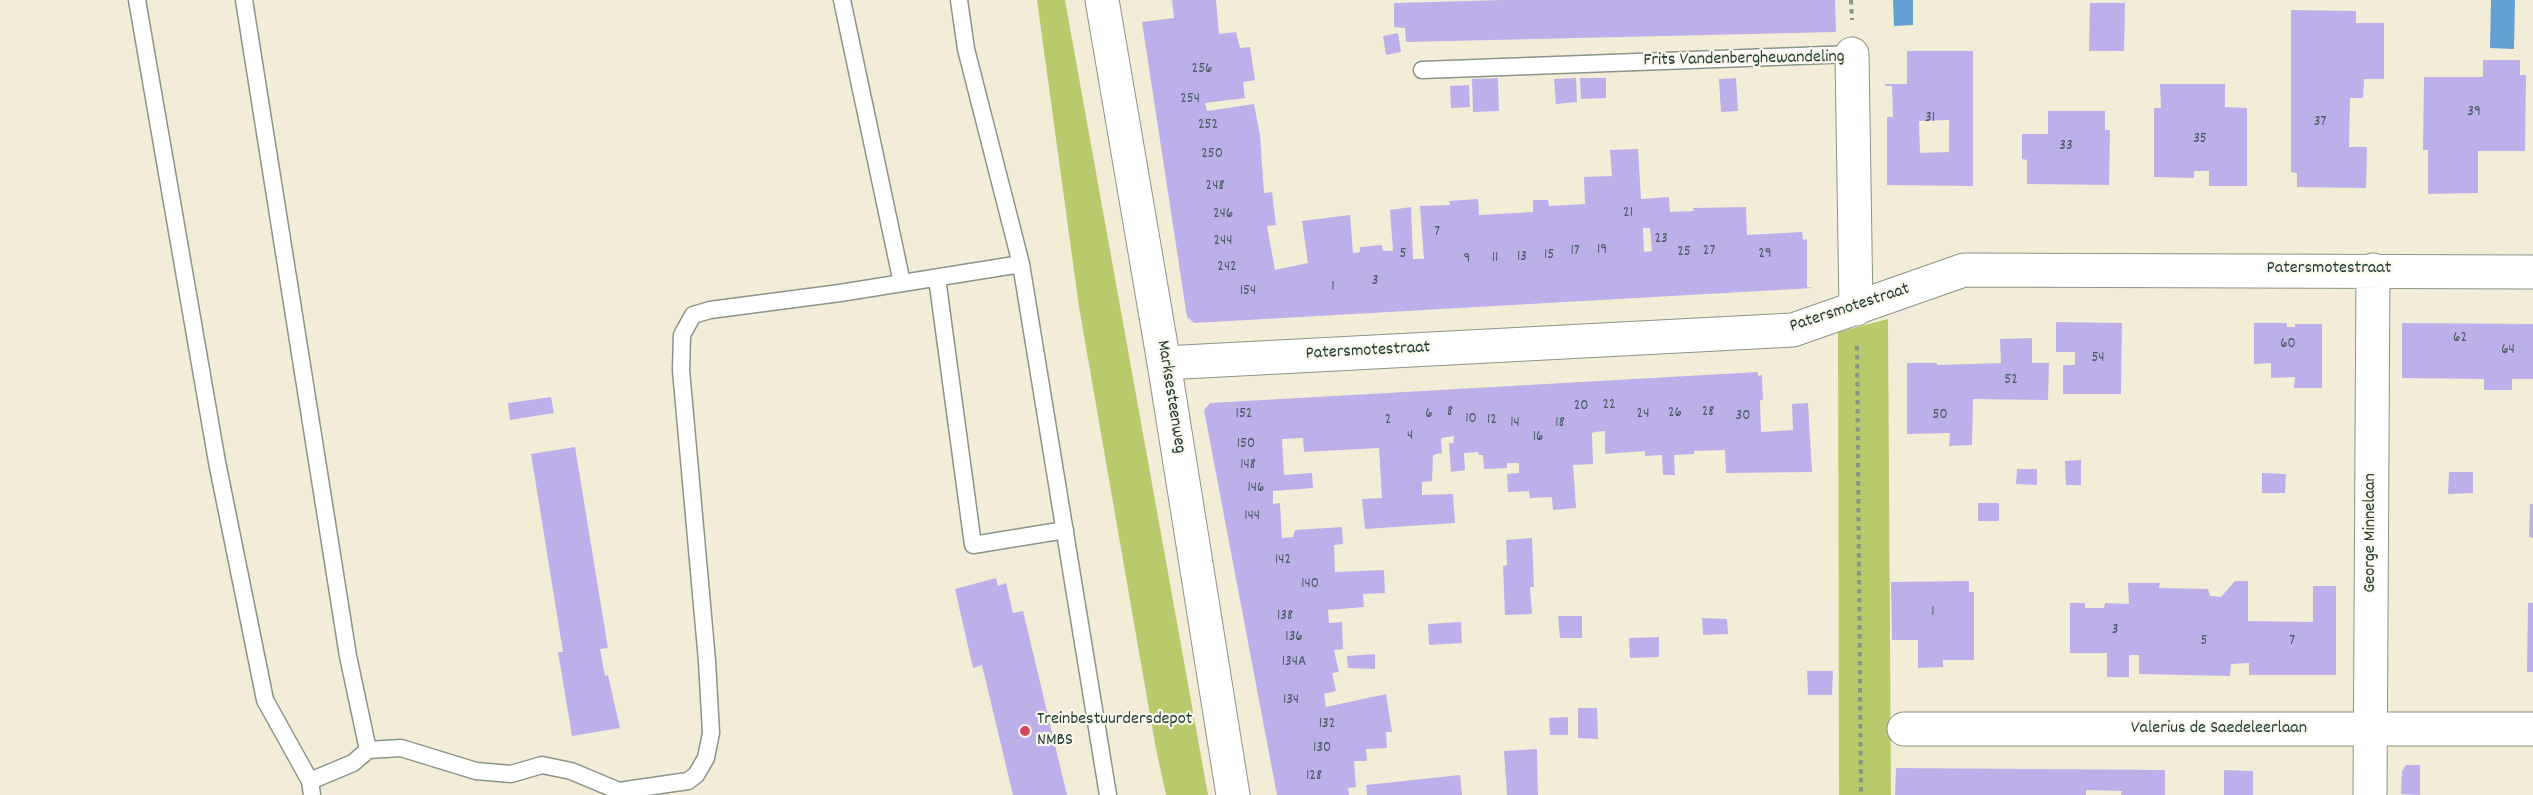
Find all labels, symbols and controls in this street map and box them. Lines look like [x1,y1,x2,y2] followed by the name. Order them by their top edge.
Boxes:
[1643,47,1845,73] street label: Frits Vandenberghewandeling
[1192,61,1212,79] house number: 256
[1180,91,1200,109] house number: 254
[2467,104,2481,122] house number: 39
[1925,110,1935,128] house number: 31
[2314,114,2326,132] house number: 37
[1198,117,1218,135] house number: 252
[2193,131,2207,149] house number: 35
[2059,138,2073,156] house number: 33
[1201,146,1223,164] house number: 250
[1206,178,1224,196] house number: 248
[1623,205,1633,223] house number: 21
[1213,206,1233,224] house number: 246
[1434,224,1440,242] house number: 7
[1654,231,1668,249] house number: 23
[1213,233,1233,251] house number: 244
[1597,242,1607,260] house number: 19
[1570,243,1580,261] house number: 17
[1703,243,1715,261] house number: 27
[1677,244,1691,262] house number: 25
[1400,246,1406,264] house number: 5
[1758,246,1772,264] house number: 29
[1544,247,1554,265] house number: 15
[1517,249,1527,267] house number: 13
[1492,250,1498,268] house number: 11
[1464,251,1470,269] house number: 9
[1217,259,1237,277] house number: 242
[2267,259,2391,281] street label: Patersmotestraat
[1372,273,1378,291] house number: 3
[1331,279,1335,297] house number: 1
[1787,279,1913,339] street label: Patersmotestraat
[1240,283,1256,301] house number: 154
[2453,330,2467,348] house number: 62
[2280,336,2296,354] house number: 60
[1305,338,1431,366] street label: Patersmotestraat
[1150,339,1190,455] street label: Marksesteenweg
[2501,342,2515,360] house number: 64
[2091,350,2105,368] house number: 54
[2004,372,2018,390] house number: 52
[1602,397,1616,415] house number: 22
[1574,398,1588,416] house number: 20
[1447,404,1453,422] house number: 8
[1702,404,1714,422] house number: 28
[1668,405,1682,423] house number: 26
[1236,406,1252,424] house number: 152
[1425,406,1433,424] house number: 6
[1637,406,1649,424] house number: 24
[1932,407,1948,425] house number: 50
[1736,408,1750,426] house number: 30
[1465,411,1477,429] house number: 10
[1385,412,1391,430] house number: 2
[1487,412,1497,430] house number: 12
[1510,415,1520,433] house number: 14
[1555,415,1565,433] house number: 18
[1407,428,1413,446] house number: 4
[1533,429,1543,447] house number: 16
[1237,436,1255,454] house number: 150
[1240,457,1256,475] house number: 148
[2361,473,2383,593] street label: George Minnelaan
[1248,480,1264,498] house number: 146
[1244,508,1260,526] house number: 144
[1275,552,1291,570] house number: 142
[1301,576,1319,594] house number: 140
[1931,604,1935,622] house number: 1
[1277,608,1293,626] house number: 138
[2112,622,2118,640] house number: 3
[1285,629,1303,647] house number: 136
[2201,633,2207,651] house number: 5
[2289,633,2295,651] house number: 7
[1282,654,1306,672] house number: 134A
[1283,692,1299,710] house number: 134
[1037,710,1192,752] place label: Treinbestuurdersdepot NMBS
[1319,716,1335,734] house number: 132
[2131,719,2307,741] street label: Valerius de Saedeleerlaan
[1018,724,1032,738] marker: Treinbestuurdersdepot NMBS
[1313,740,1331,758] house number: 130
[1306,768,1322,786] house number: 128

